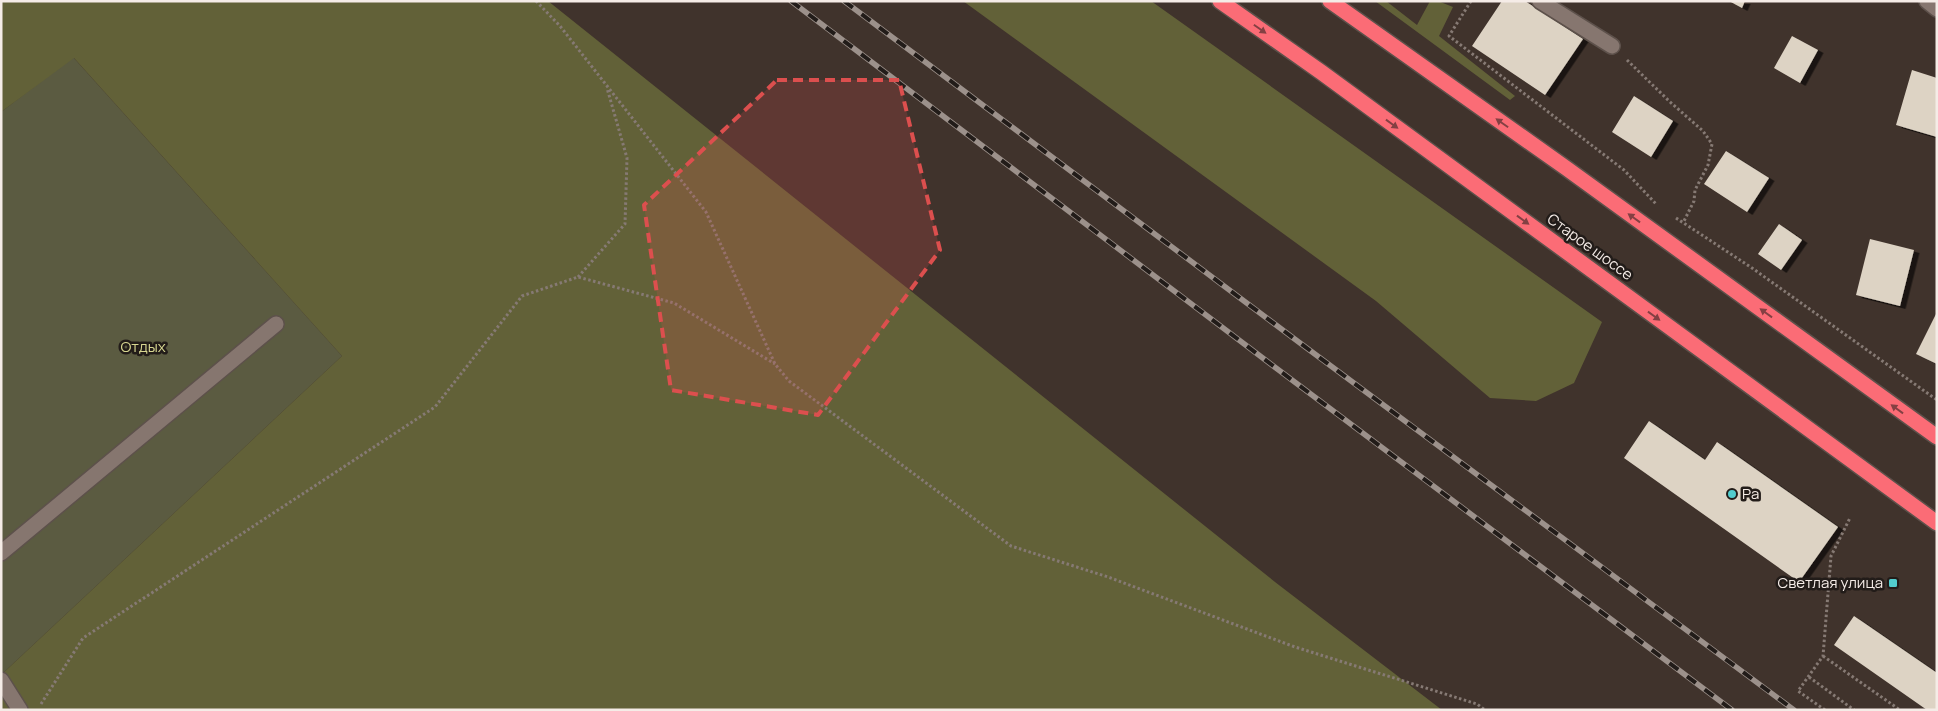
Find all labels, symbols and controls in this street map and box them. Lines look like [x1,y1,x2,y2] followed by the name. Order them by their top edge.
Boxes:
[1253,24,1267,34] one-way arrow
[1495,118,1509,128] one-way arrow
[1385,119,1399,129] one-way arrow
[1543,208,1638,285] street label: Старое шоссе
[1627,213,1641,223] one-way arrow
[1516,215,1530,225] one-way arrow
[1759,308,1773,318] one-way arrow
[1648,311,1661,321] one-way arrow
[120,336,166,357] park label: Отдых
[1890,404,1904,414] one-way arrow
[1742,483,1759,504] place label: Ра
[1726,488,1738,500] marker: Ра
[1777,572,1883,593] place label: Светлая улица
[1887,577,1899,589] marker: Светлая улица

